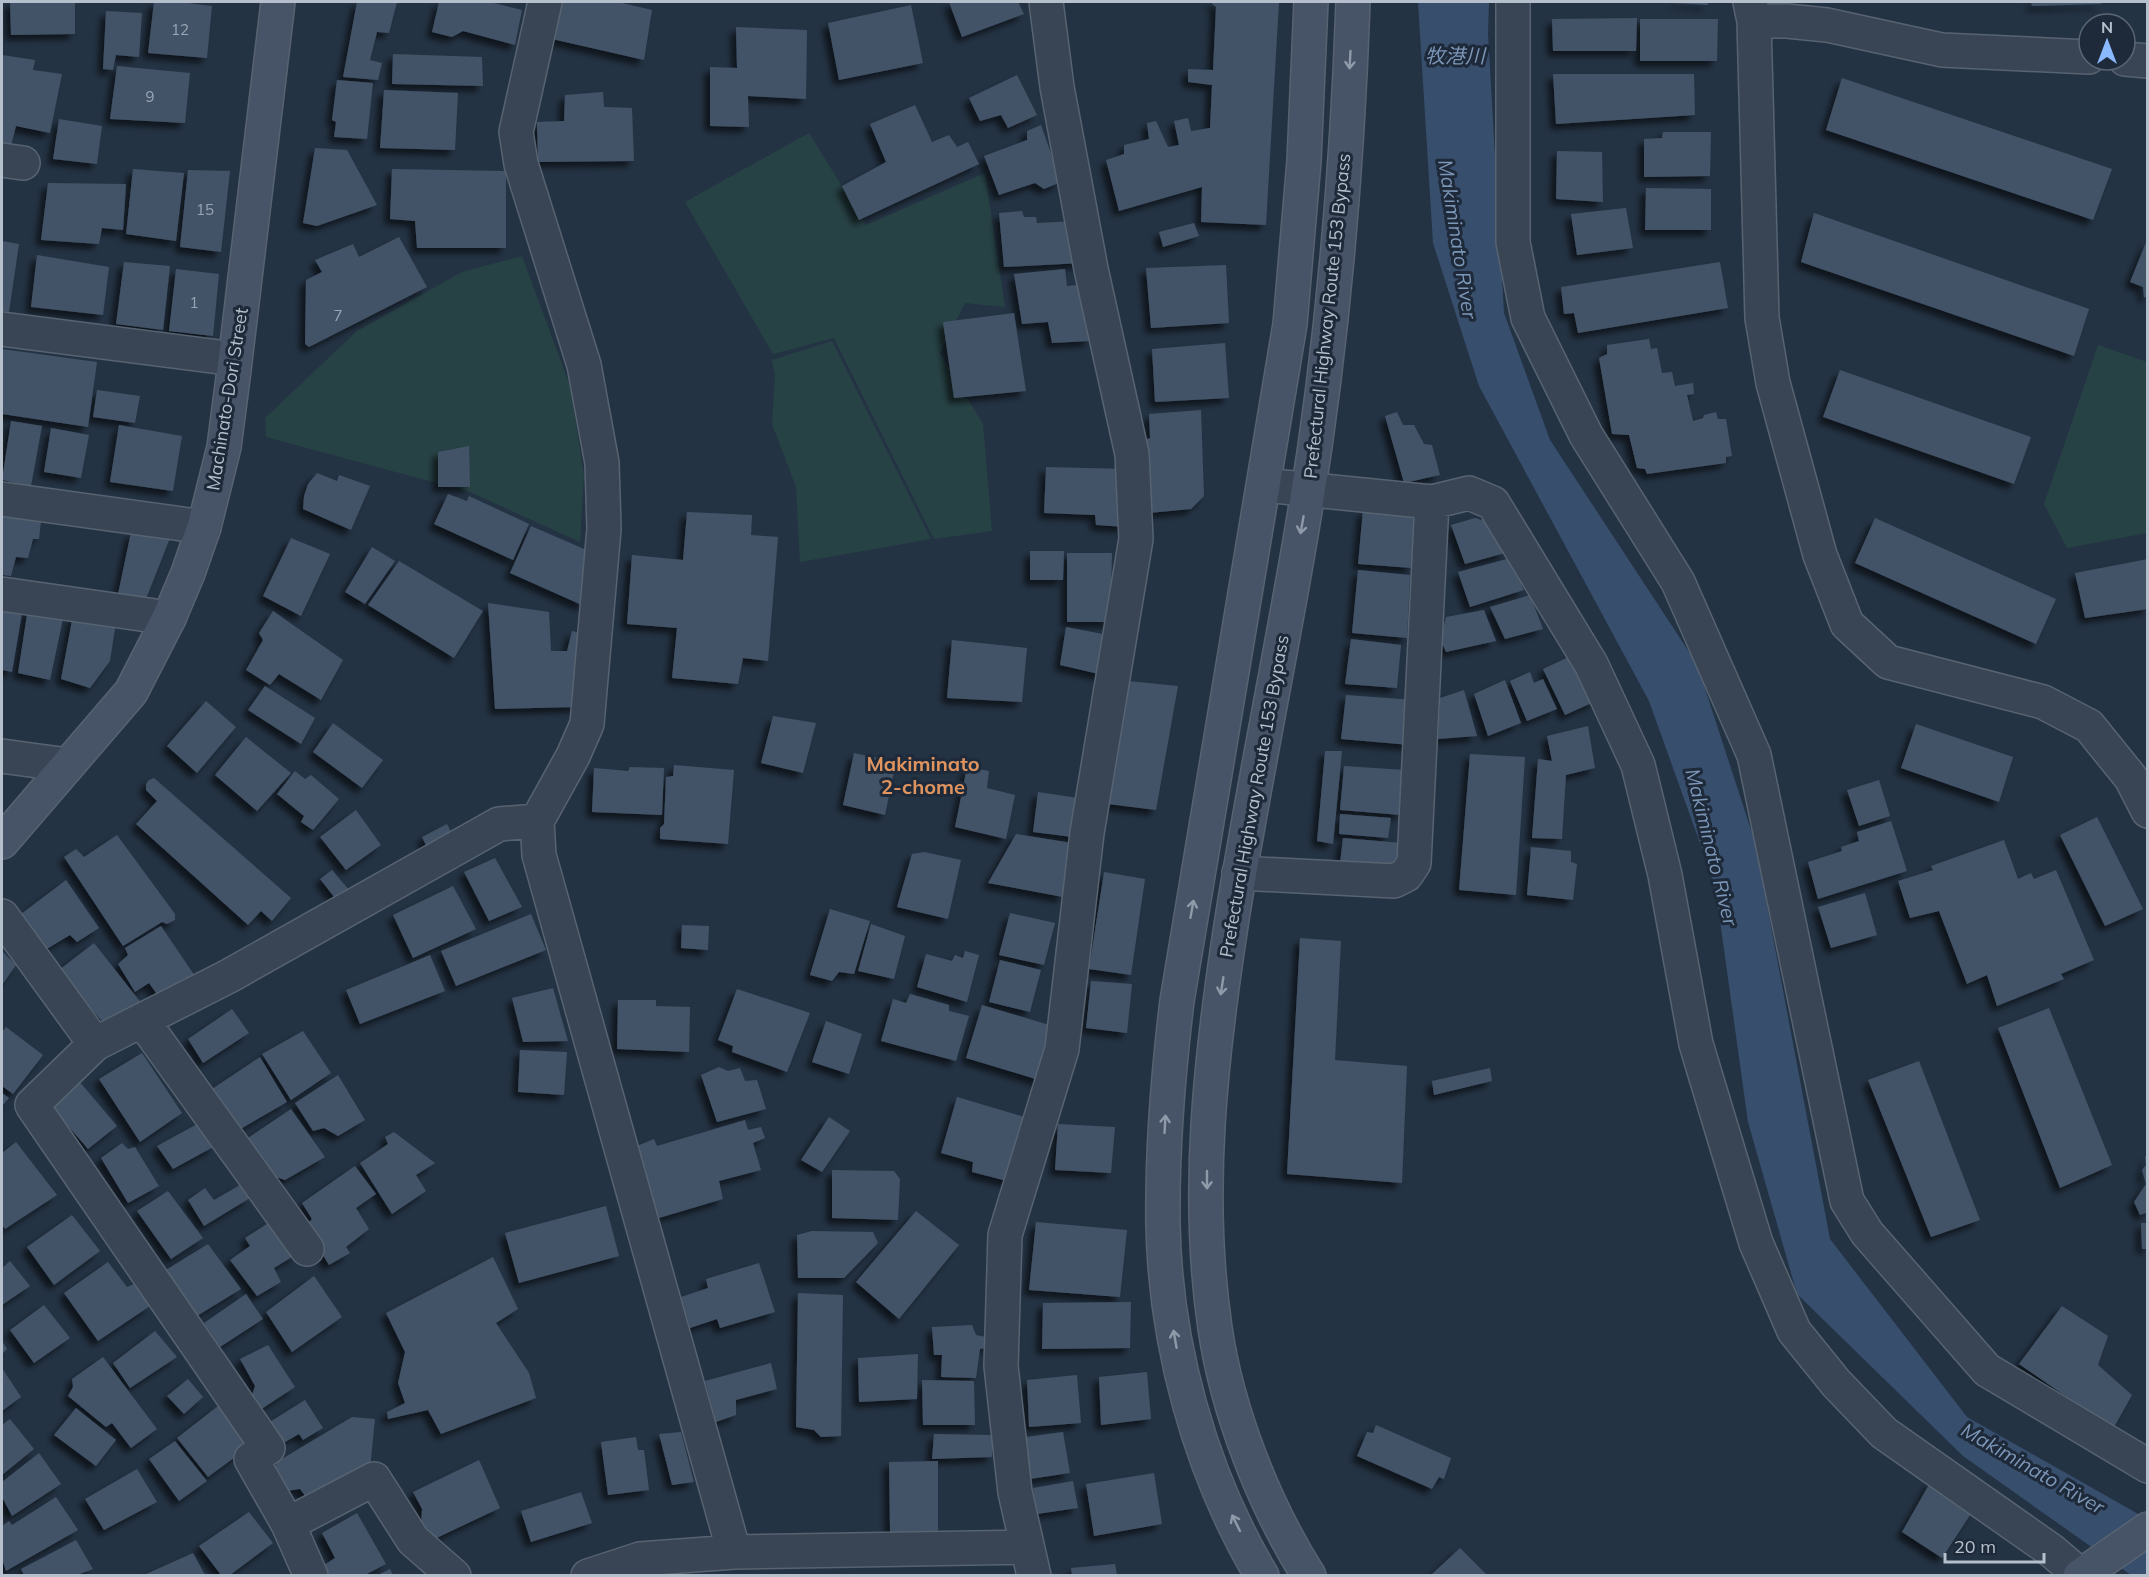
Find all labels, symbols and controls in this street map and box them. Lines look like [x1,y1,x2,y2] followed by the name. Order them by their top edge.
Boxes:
[2077,12,2137,72] north arrow
[2101,17,2113,37] text: N
[171,20,189,39] house number: 12
[1425,43,1487,68] water label: 牧港川
[1345,49,1356,69] one-way arrow
[145,87,155,106] house number: 9
[1298,152,1356,480] street label: Prefectural Highway Route 153 Bypass
[1433,158,1483,321] water label: Makiminato River
[196,200,214,219] house number: 15
[189,293,199,312] house number: 1
[201,306,253,492] street label: Machinato-Dori Street
[333,306,343,325] house number: 7
[1297,515,1308,535] one-way arrow
[1214,633,1294,959] street label: Prefectural Highway Route 153 Bypass
[866,751,980,799] district label: Makiminato 2-chome
[1680,766,1744,929] water label: Makiminato River
[1187,900,1198,920] one-way arrow
[1216,976,1227,996] one-way arrow
[1160,1114,1171,1134] one-way arrow
[1201,1170,1213,1190] one-way arrow
[1170,1329,1181,1349] one-way arrow
[1957,1417,2110,1519] water label: Makiminato River
[1229,1515,1241,1533] one-way arrow
[1945,1526,2044,1564] scale bar
[1954,1535,1996,1558] text: 20 m

